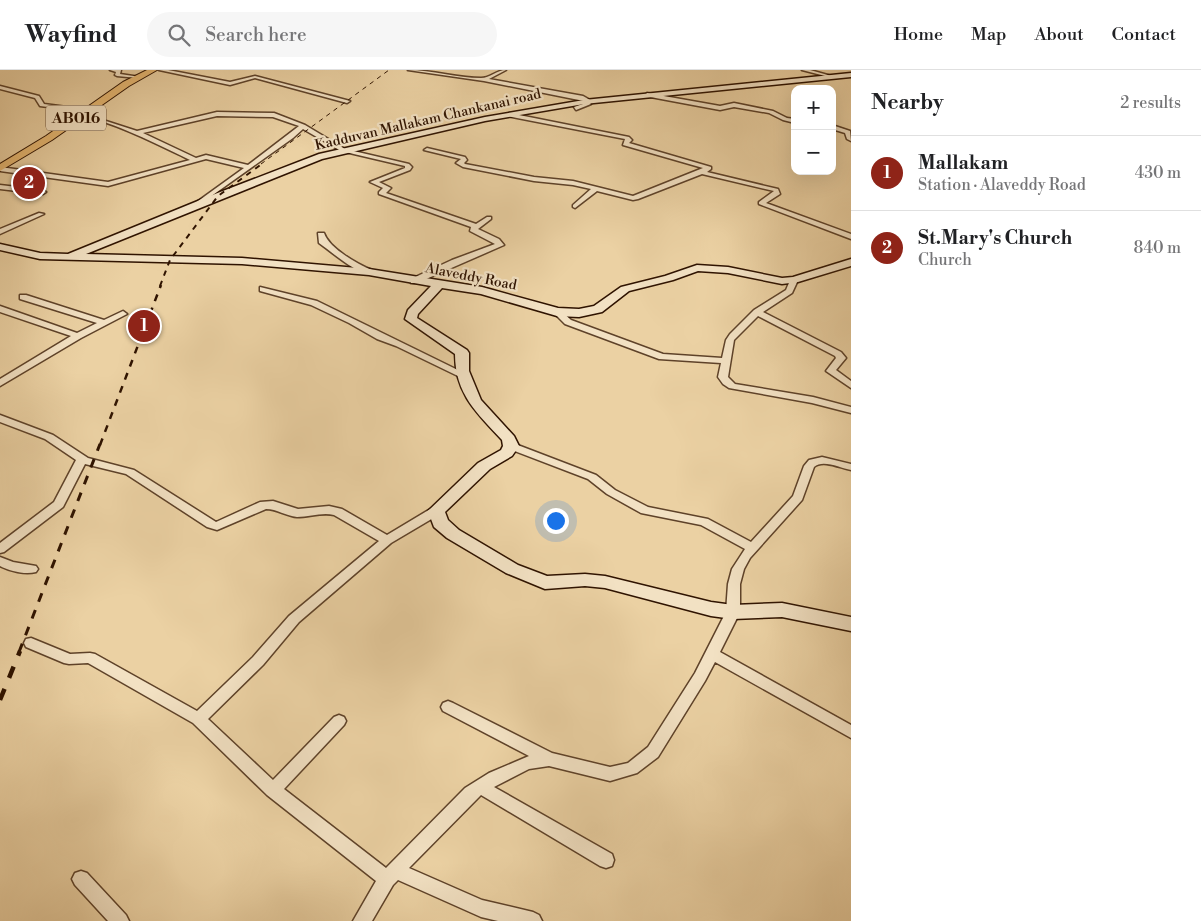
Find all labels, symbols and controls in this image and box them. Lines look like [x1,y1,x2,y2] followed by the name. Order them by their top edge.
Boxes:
[147,12,497,57] search box
[25,20,117,50] text: Wayfind
[165,21,193,49] icon: search
[205,23,307,47] text: Search here
[894,23,943,46] text: Home
[971,23,1007,46] text: Map
[1035,23,1084,46] text: About
[1112,23,1176,46] text: Contact
[313,85,543,155] street label: Kadduvan Mallakam Chankanai road
[791,85,836,175] map controls
[791,85,836,130] button: +
[871,90,944,116] text: Nearby
[1120,93,1181,113] text: 2 results
[46,106,106,130] road number: AB016
[791,130,836,175] button: −
[918,151,1008,175] text: Mallakam
[883,163,891,183] text: 1
[1135,163,1181,183] text: 430 m
[13,164,45,202] pin: 2
[918,175,1086,195] text: Station · Alaveddy Road
[918,226,1072,250] text: St.Mary's Church
[882,238,892,258] text: 2
[1133,238,1181,258] text: 840 m
[918,250,972,270] text: Church
[423,259,518,295] street label: Alaveddy Road
[128,307,160,345] pin: 1
[543,508,569,534] your location

